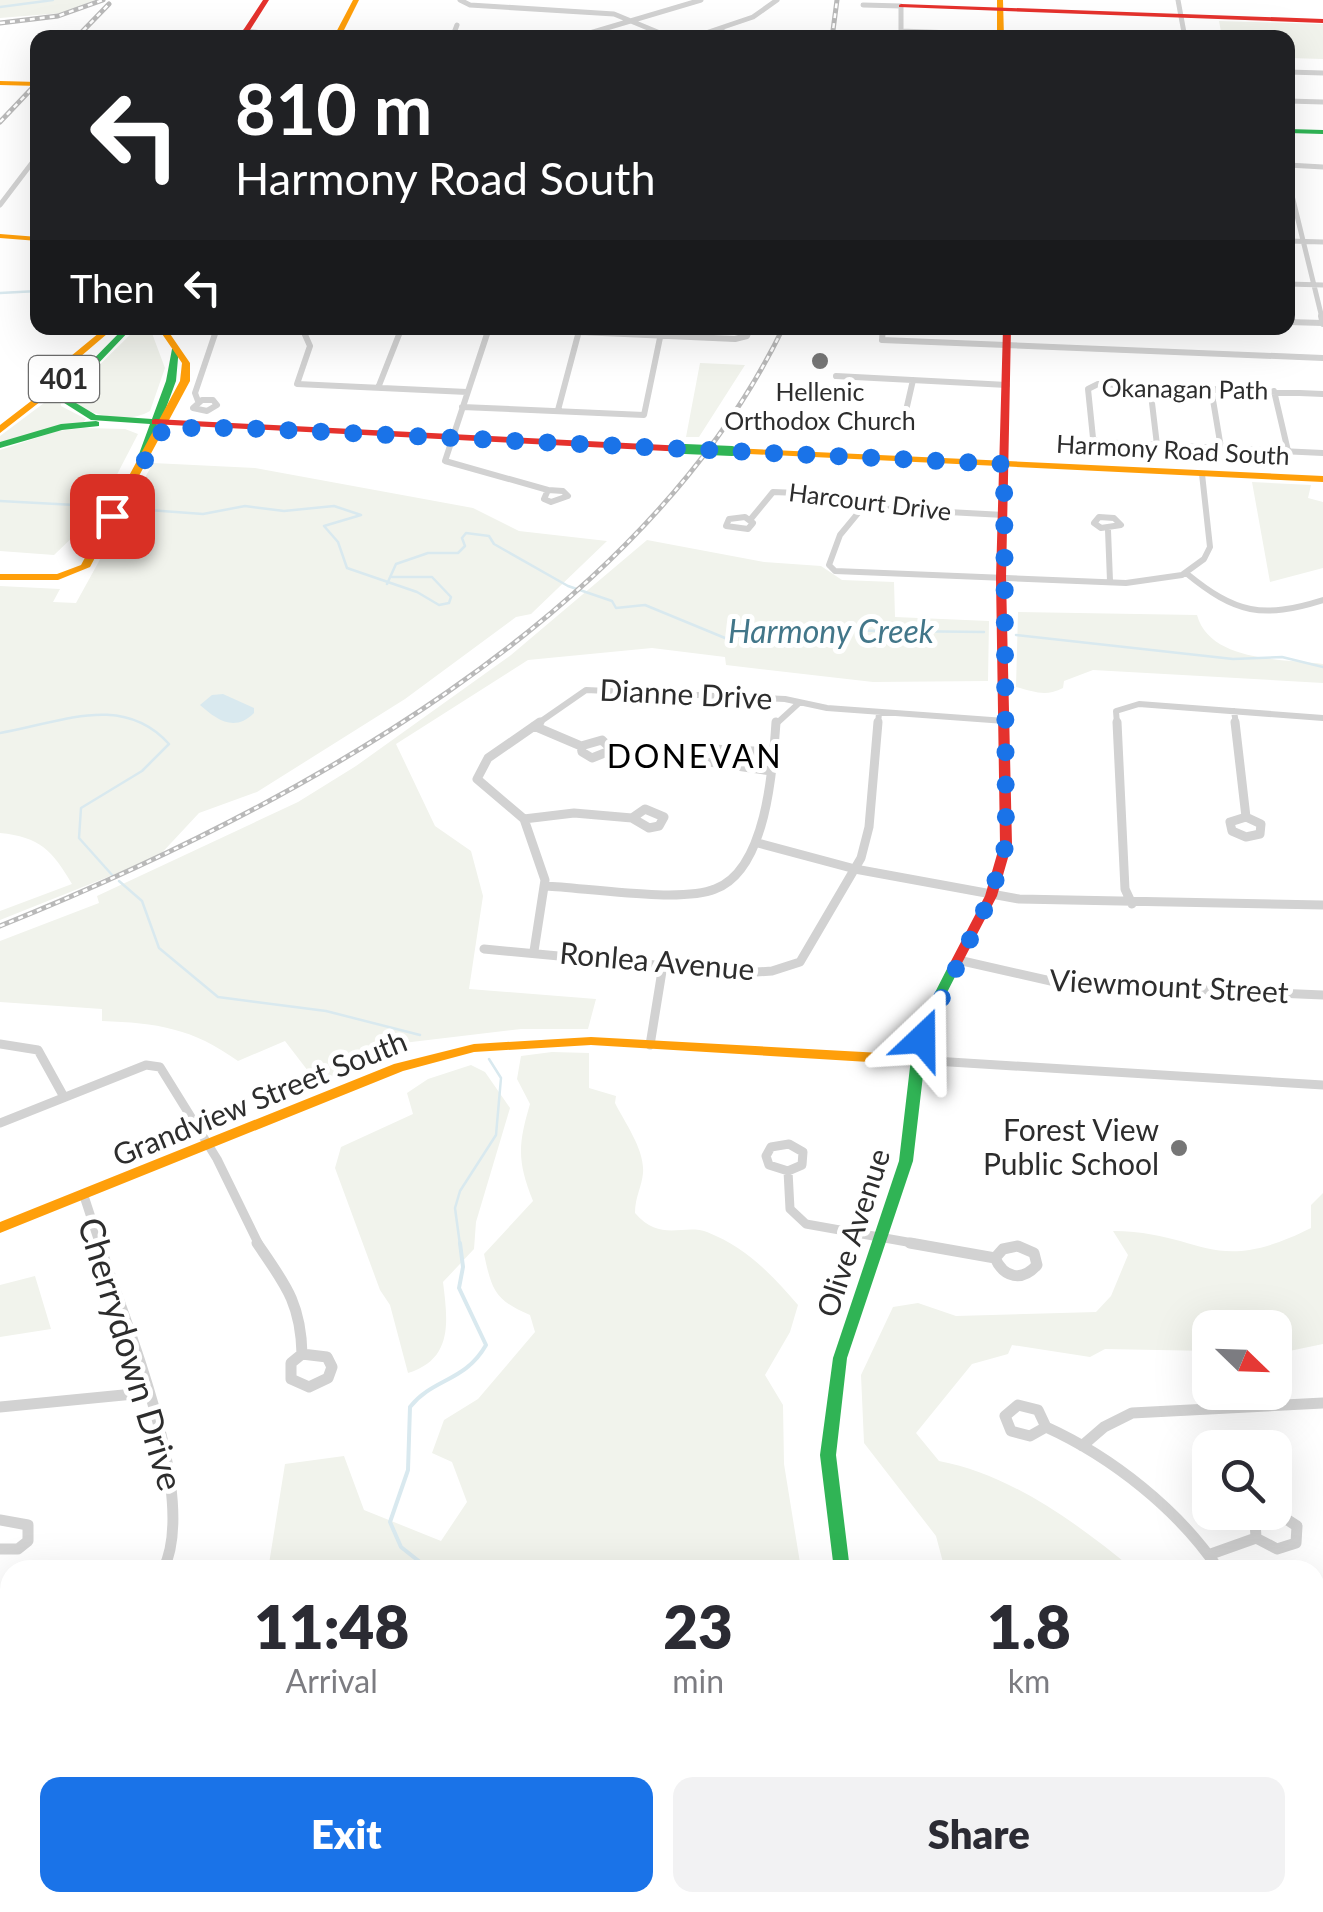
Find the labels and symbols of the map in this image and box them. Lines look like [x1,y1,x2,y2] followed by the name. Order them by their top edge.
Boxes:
[809,350,831,372] marker: Hellenic Orthodox Church
[29,356,99,402] road number: 401
[1101,372,1269,404] street label: Okanagan Path
[724,376,916,435] place label: Hellenic Orthodox Church
[1056,428,1291,470] street label: Harmony Road South
[70,474,155,559] pin
[787,476,953,526] street label: Harcourt Drive
[728,611,935,650] water label: Harmony Creek
[599,670,774,716] street label: Dianne Drive
[607,736,783,775] district label: DONEVAN
[558,934,756,986] street label: Ronlea Avenue
[1049,961,1290,1009] street label: Viewmount Street
[870,987,974,1091] position arrow
[107,1022,412,1173] street label: Grandview Street South
[983,1111,1159,1181] place label: Forest View Public School
[1168,1137,1190,1159] marker: Forest View Public School
[808,1144,896,1321] street label: Olive Avenue
[70,1212,193,1495] street label: Cherrydown Drive
[1192,1310,1292,1410] north arrow

